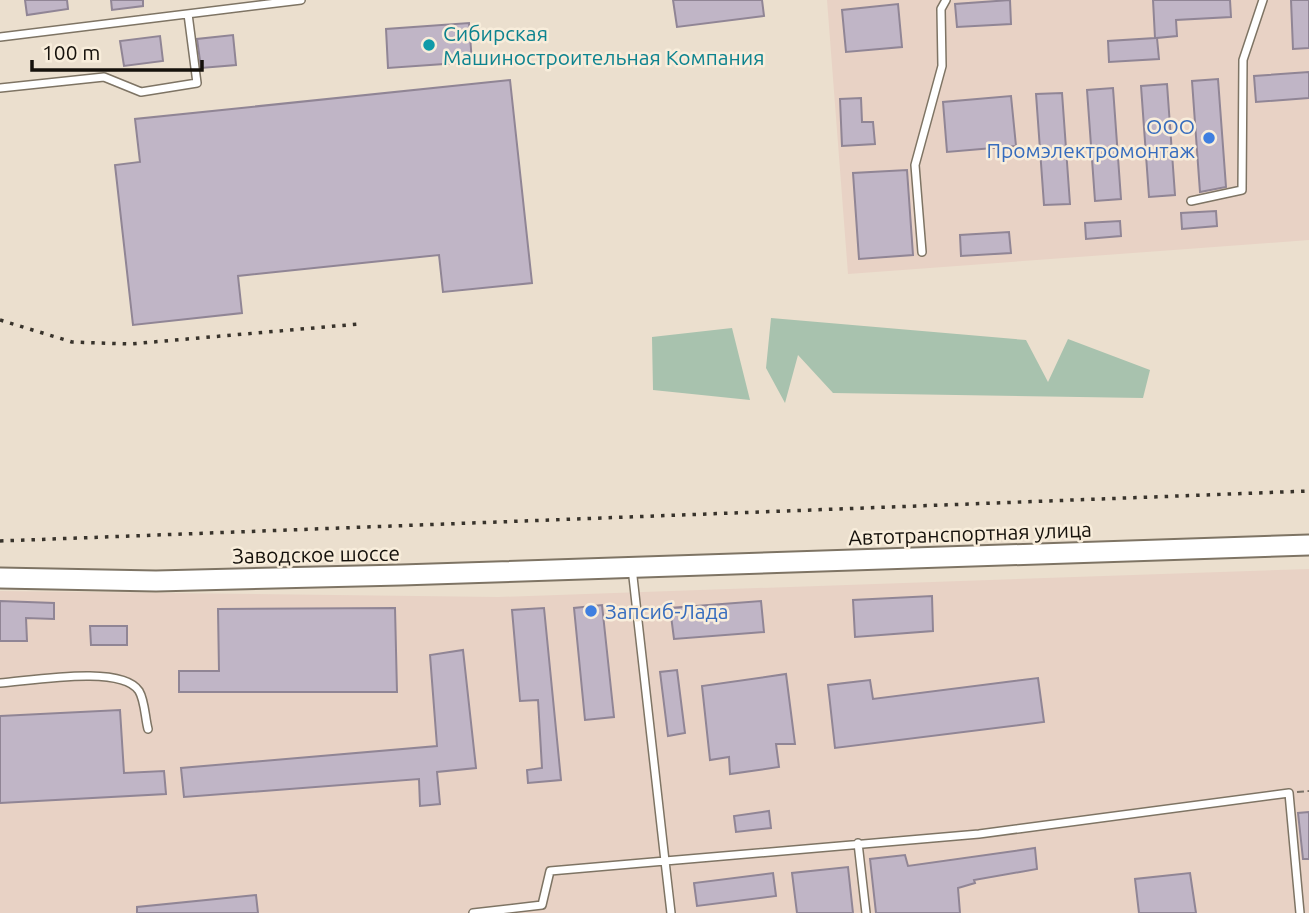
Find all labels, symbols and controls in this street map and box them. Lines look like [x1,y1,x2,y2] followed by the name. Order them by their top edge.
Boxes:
[443,21,765,69] place label: Сибирская Машиностроительная Компания
[32,28,201,72] scale bar
[421,37,437,53] marker: Сибирская Машиностроительная Компания
[42,40,100,64] text: 100 m
[986,114,1195,162] place label: ООО Промэлектромонтаж
[1201,130,1217,146] marker: ООО Промэлектромонтаж
[848,517,1092,549] street label: Автотранспортная улица
[232,541,400,567] street label: Заводское шоссе
[605,599,729,623] place label: Запсиб-Лада
[583,603,599,619] marker: Запсиб-Лада

